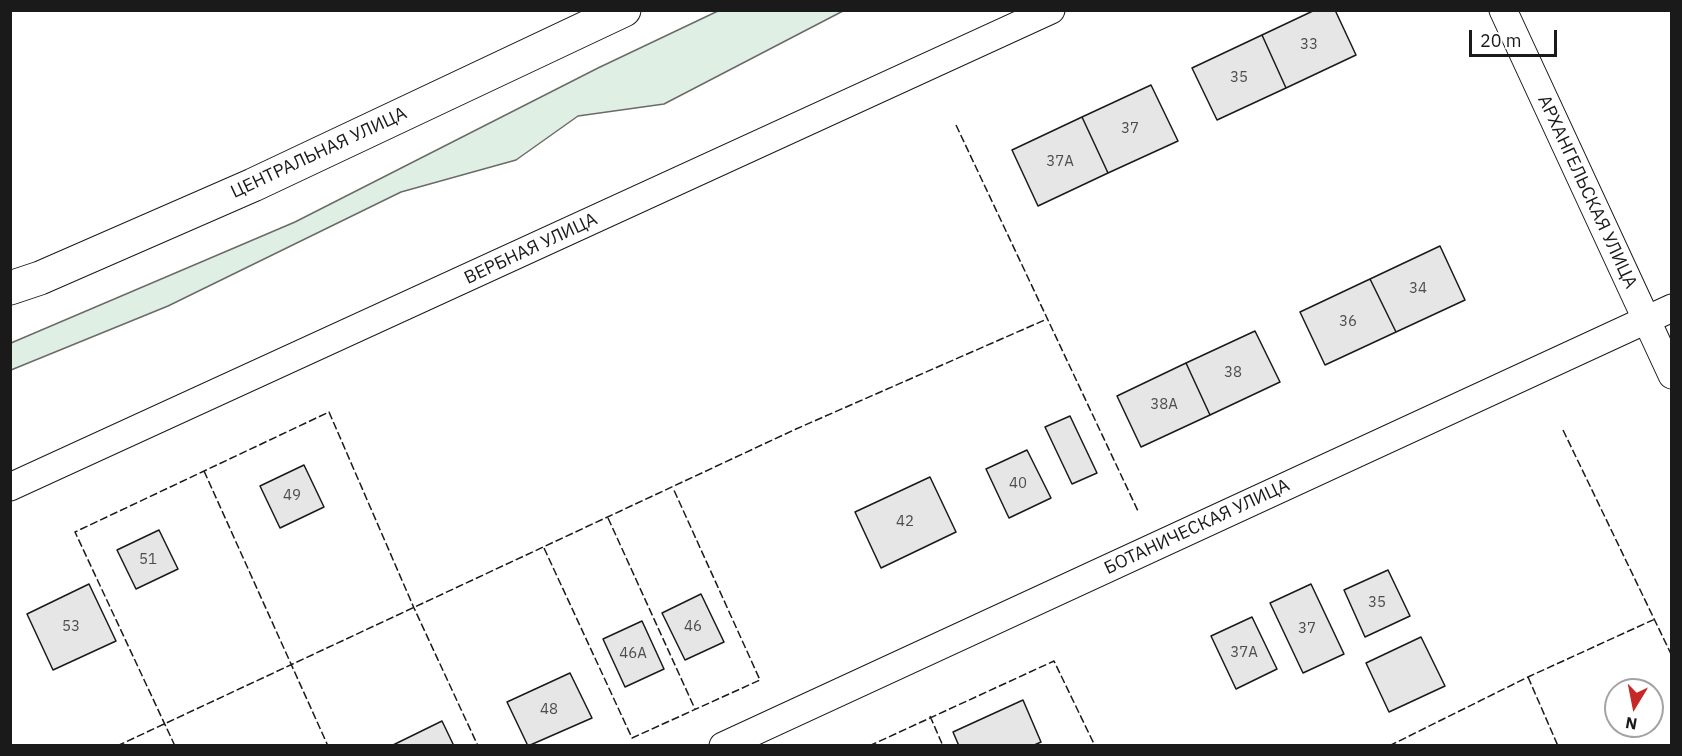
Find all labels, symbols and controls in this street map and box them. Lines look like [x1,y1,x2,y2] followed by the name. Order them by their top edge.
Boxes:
[1472,18,1560,56] scale bar
[1480,29,1522,52] text: 20 m
[1300,36,1318,54] house number: 33
[1230,69,1248,87] house number: 35
[1533,92,1641,292] street label: АРХАНГЕЛЬСКАЯ УЛИЦА
[228,103,410,203] street label: ЦЕНТРАЛЬНАЯ УЛИЦА
[1121,120,1139,138] house number: 37
[1046,153,1074,171] house number: 37А
[461,209,601,289] street label: ВЕРБНАЯ УЛИЦА
[1409,280,1427,298] house number: 34
[1339,313,1357,331] house number: 36
[1224,364,1242,382] house number: 38
[1150,396,1178,414] house number: 38А
[1009,475,1027,493] house number: 40
[1101,475,1293,579] street label: БОТАНИЧЕСКАЯ УЛИЦА
[283,487,301,505] house number: 49
[896,513,914,531] house number: 42
[139,551,157,569] house number: 51
[1368,594,1386,612] house number: 35
[62,618,80,636] house number: 53
[684,618,702,636] house number: 46
[1298,620,1316,638] house number: 37
[1230,644,1258,662] house number: 37А
[619,645,647,663] house number: 46А
[1604,678,1664,738] north arrow
[540,701,558,719] house number: 48
[1624,713,1639,735] text: N

